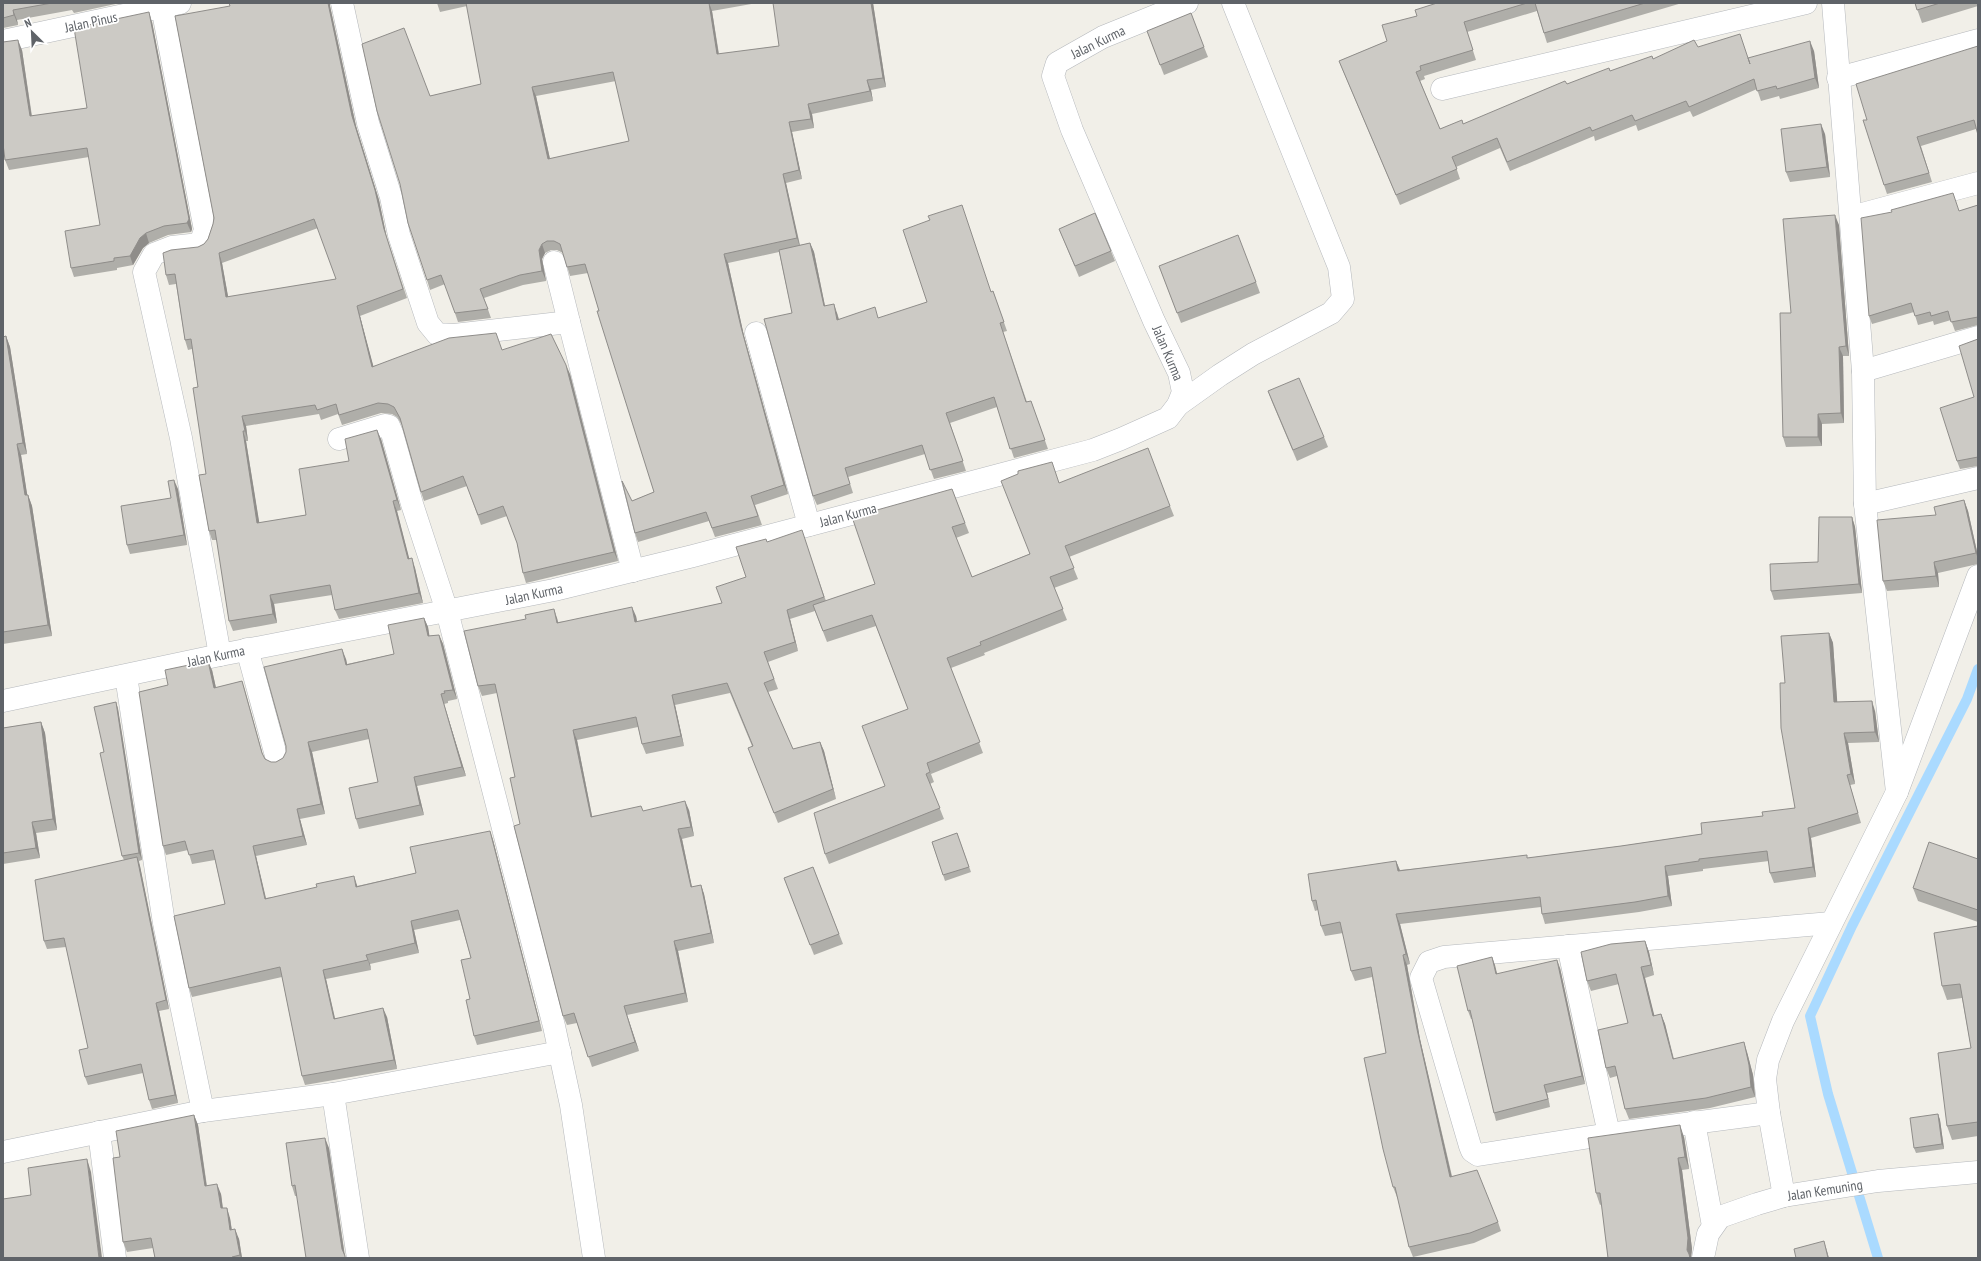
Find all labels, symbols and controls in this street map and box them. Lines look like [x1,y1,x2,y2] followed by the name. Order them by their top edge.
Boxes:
[62,8,119,37] street label: Jalan Pinus
[12,12,52,52] north arrow
[22,15,34,30] text: N
[1067,21,1128,63] street label: Jalan Kurma
[1148,322,1188,383] street label: Jalan Kurma
[817,499,878,531] street label: Jalan Kurma
[503,579,564,609] street label: Jalan Kurma
[185,641,246,671] street label: Jalan Kurma
[1785,1175,1864,1205] street label: Jalan Kemuning

